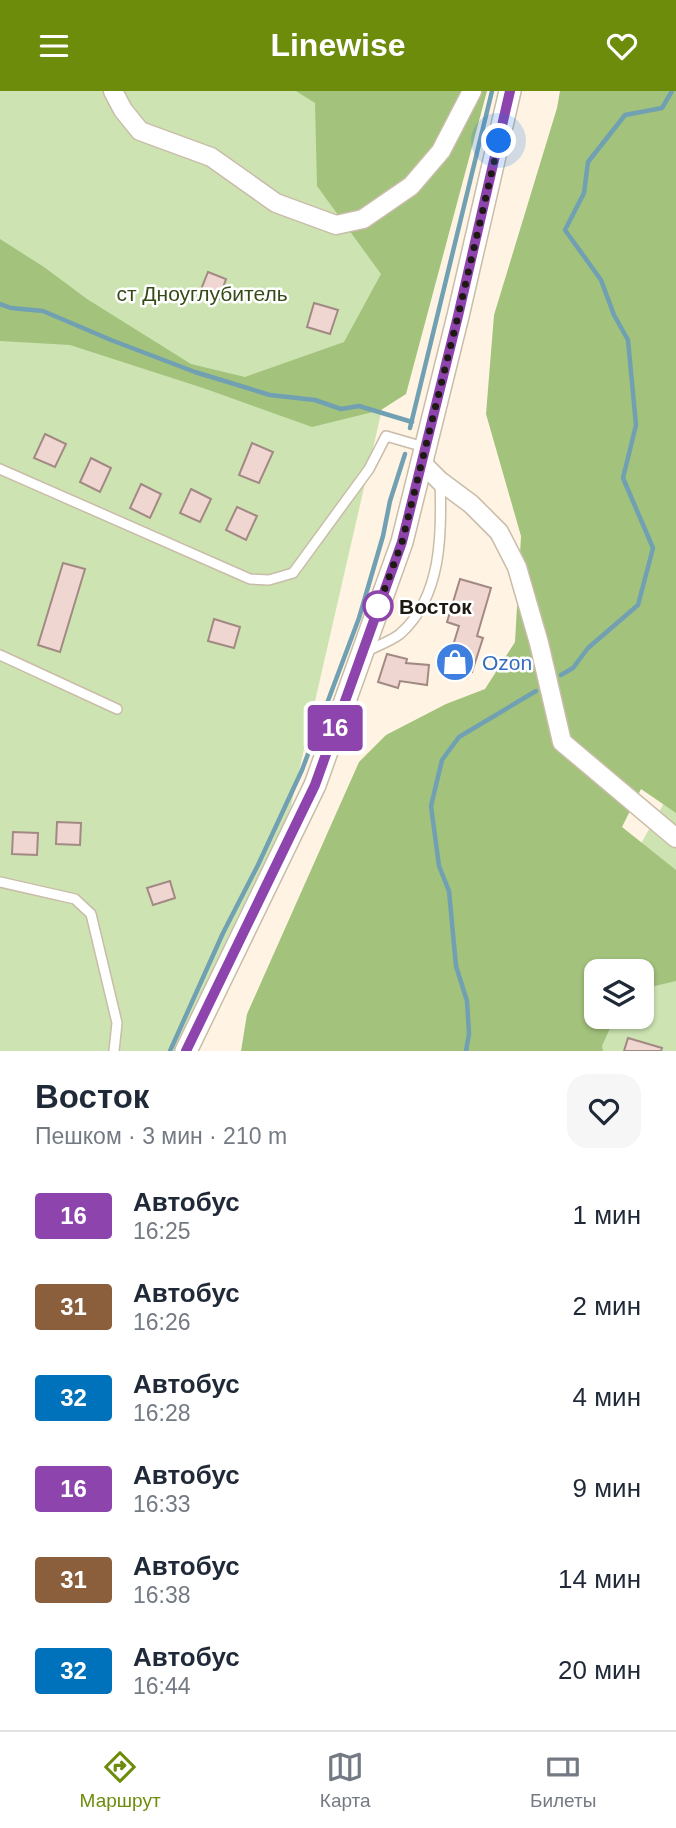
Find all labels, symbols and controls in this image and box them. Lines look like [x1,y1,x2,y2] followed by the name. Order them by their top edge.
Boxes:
[35,27,73,65] icon: menu
[270,27,406,63] text: Linewise
[603,27,641,65] icon: heart
[481,123,516,158] your location
[116,282,288,305] park label: ст Дноуглубитель
[363,591,393,621] marker: Восток
[399,595,472,618] place label: Восток
[434,641,476,683] shop icon: Ozon
[482,651,532,674] place label: Ozon
[304,705,366,751] line badge: 16
[322,714,348,741] text: 16
[584,959,654,1029] map controls
[584,959,654,1029] button: layers
[567,1074,641,1148] button: heart
[35,1078,149,1115] text: Восток
[35,1123,287,1149] text: Пешком · 3 мин · 210 m
[133,1187,240,1217] text: Автобус
[573,1200,641,1230] text: 1 мин
[60,1202,87,1229] text: 16
[133,1218,191,1244] text: 16:25
[133,1278,240,1308] text: Автобус
[573,1291,641,1321] text: 2 мин
[60,1293,87,1320] text: 31
[133,1309,191,1335] text: 16:26
[133,1369,240,1399] text: Автобус
[573,1382,641,1412] text: 4 мин
[60,1384,87,1411] text: 32
[133,1400,191,1426] text: 16:28
[133,1460,240,1490] text: Автобус
[573,1473,641,1503] text: 9 мин
[60,1475,87,1502] text: 16
[133,1491,191,1517] text: 16:33
[133,1551,240,1581] text: Автобус
[558,1564,641,1594] text: 14 мин
[60,1566,87,1593] text: 31
[133,1582,191,1608] text: 16:38
[133,1642,240,1672] text: Автобус
[558,1655,641,1685] text: 20 мин
[60,1657,87,1684] text: 32
[133,1673,191,1699] text: 16:44
[80,1748,161,1812] tab: Маршрут
[320,1748,371,1812] tab: Карта
[530,1748,596,1812] tab: Билеты

